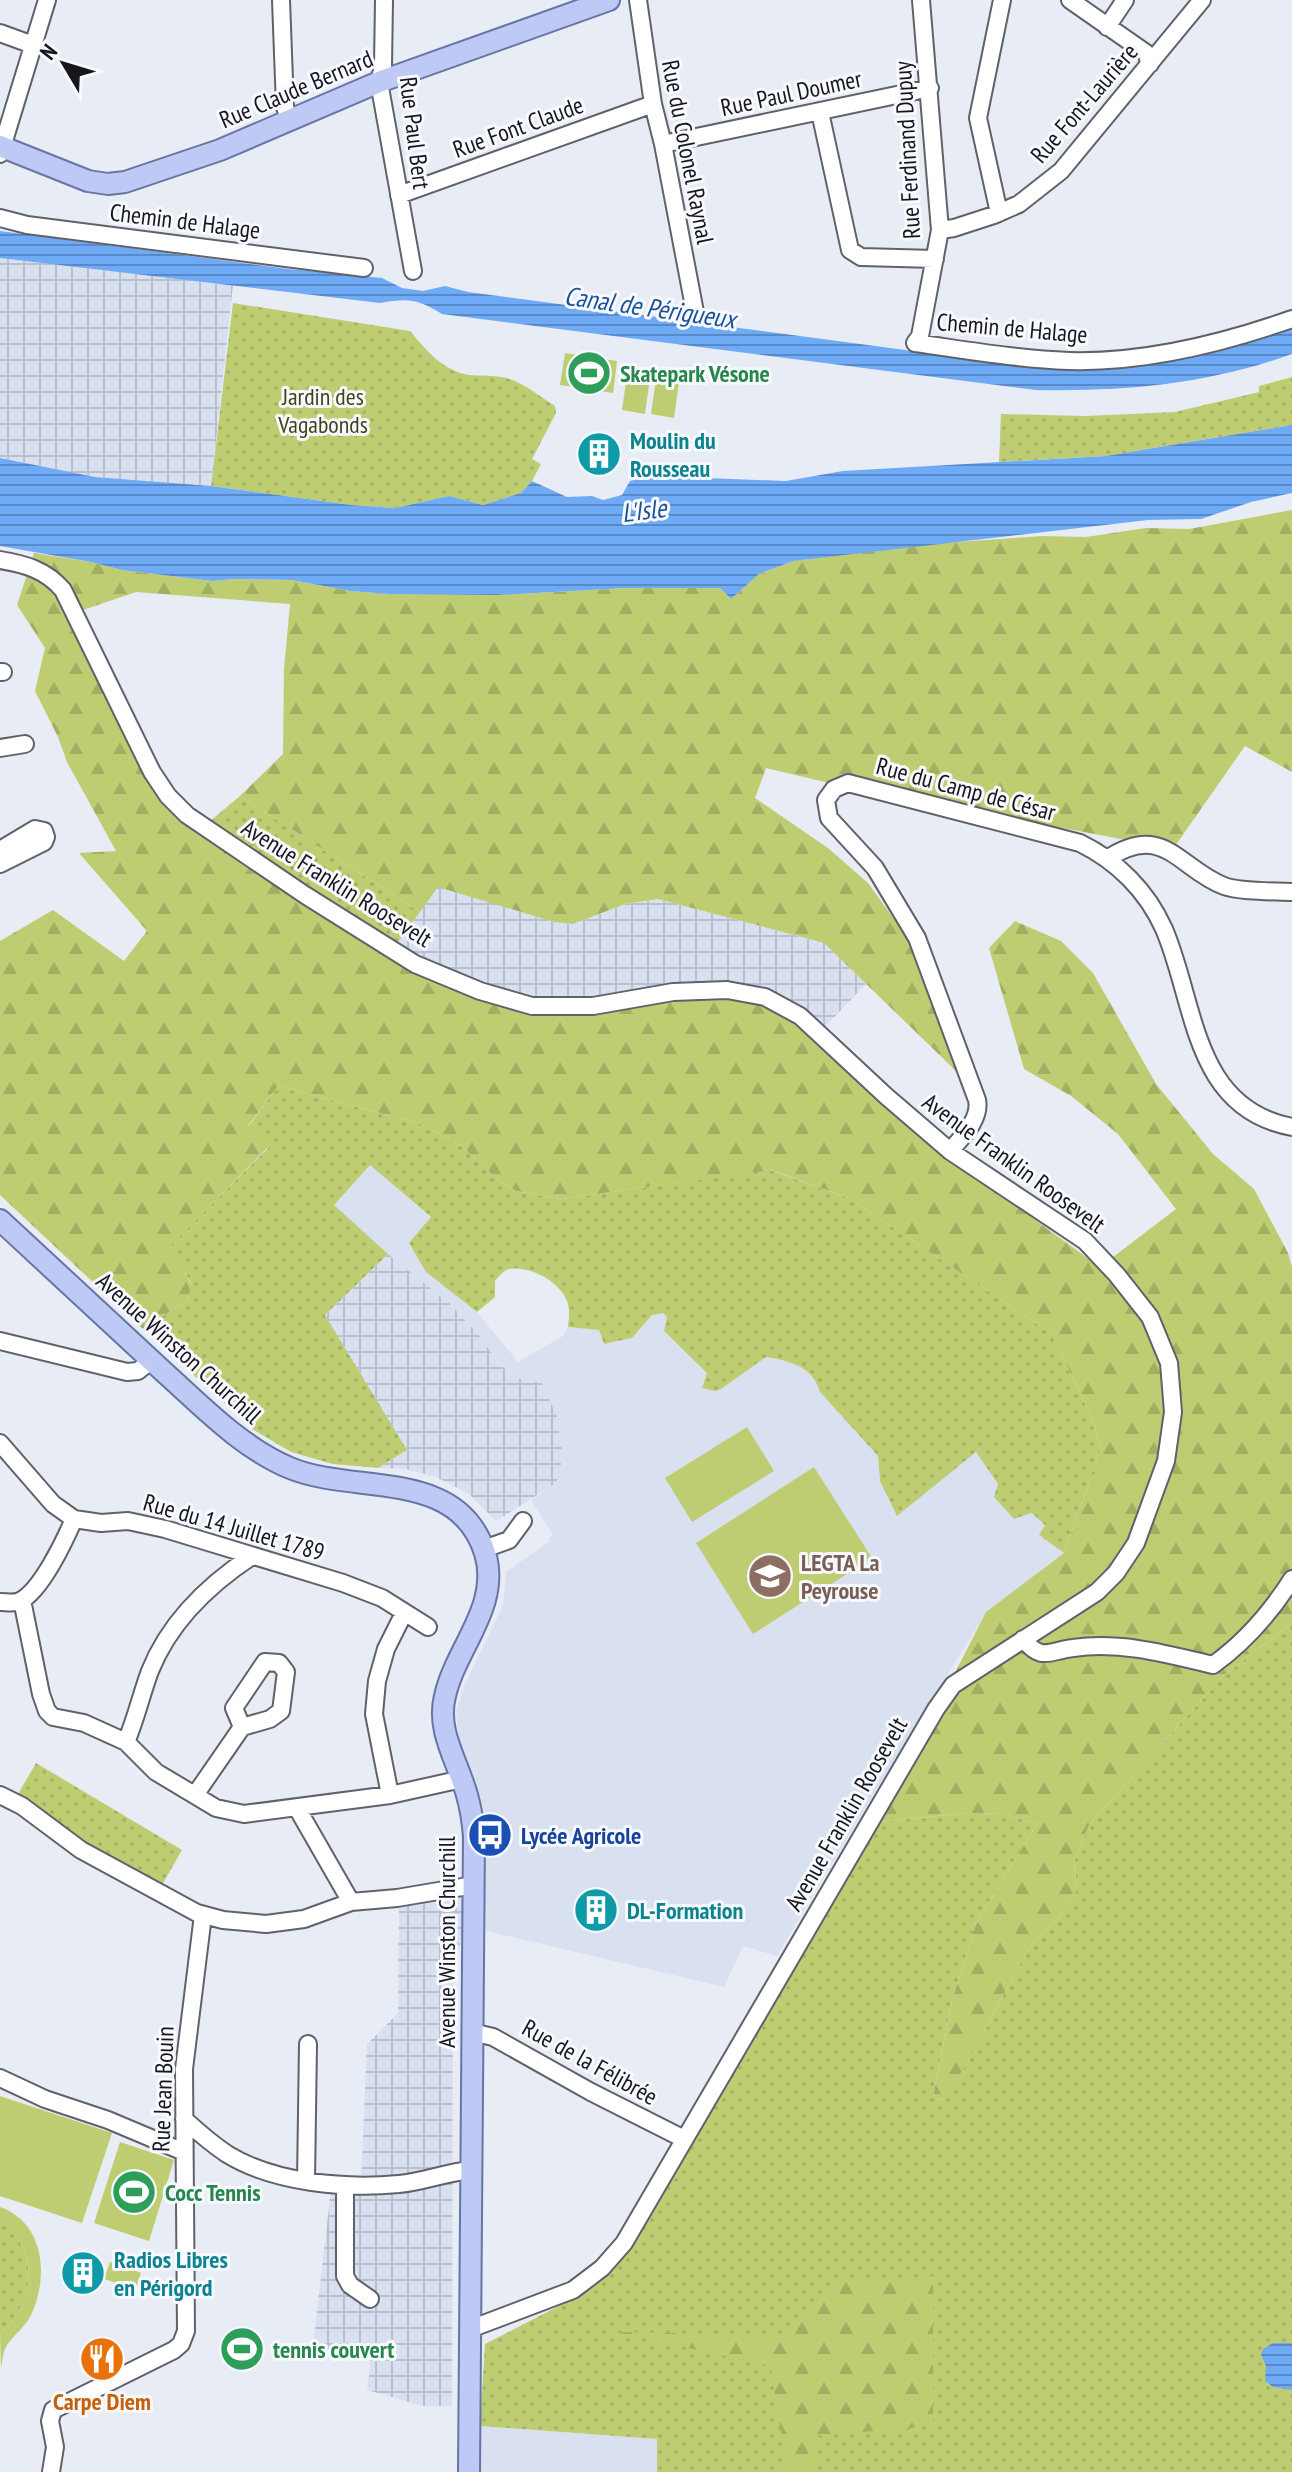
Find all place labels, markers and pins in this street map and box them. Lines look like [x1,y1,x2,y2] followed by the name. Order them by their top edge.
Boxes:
[565,349,613,397] sports icon: Skatepark Vésone
[620,358,770,389] place label: Skatepark Vésone
[630,425,716,484] place label: Moulin du Rousseau
[575,430,623,478] building icon: Moulin du Rousseau
[801,1547,880,1606] place label: LEGTA La Peyrouse
[746,1552,794,1600] school or university icon: LEGTA La Peyrouse
[466,1811,514,1859] bus stop icon: Lycée Agricole
[521,1820,641,1851] place label: Lycée Agricole
[572,1886,620,1934] building icon: DL-Formation
[627,1895,743,1926] place label: DL-Formation
[110,2168,158,2216] sports icon: Cocc Tennis
[165,2177,261,2208] place label: Cocc Tennis
[114,2244,228,2303] place label: Radios Libres en Périgord
[59,2249,107,2297] building icon: Radios Libres en Périgord
[218,2325,266,2373] sports icon: tennis couvert
[273,2334,394,2365] place label: tennis couvert
[78,2335,126,2383] restaurant icon: Carpe Diem
[53,2386,151,2417] place label: Carpe Diem

